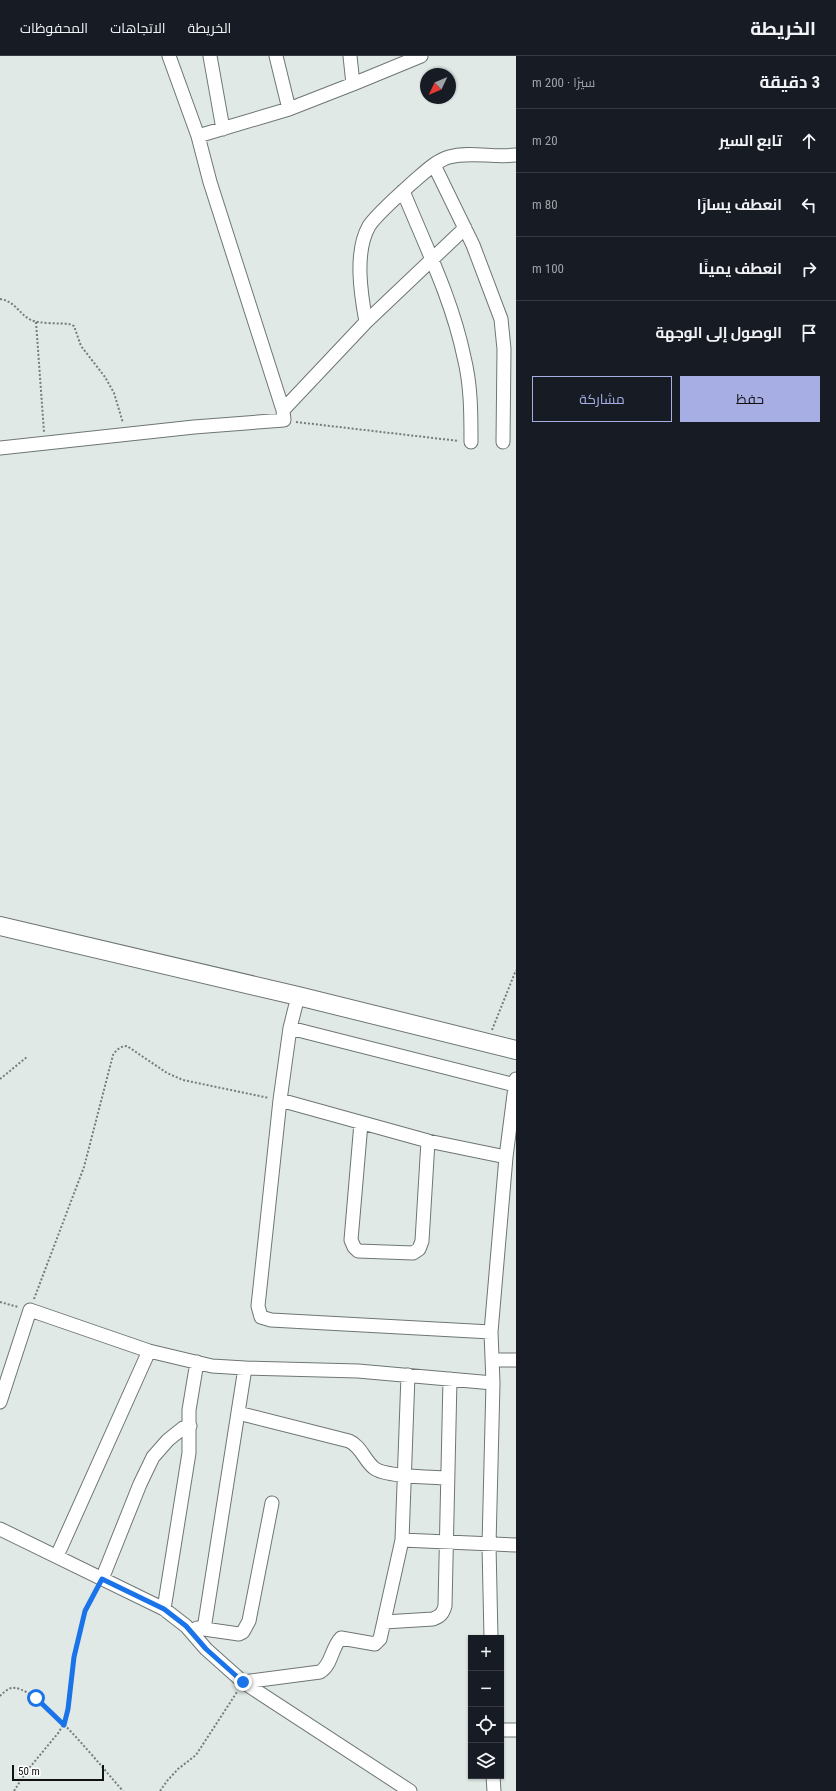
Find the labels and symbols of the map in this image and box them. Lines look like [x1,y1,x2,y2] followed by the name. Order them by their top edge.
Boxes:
[420,68,456,104] north arrow
[234,1673,252,1691] route end
[27,1689,45,1707] route start
[12,1763,104,1782] scale bar

